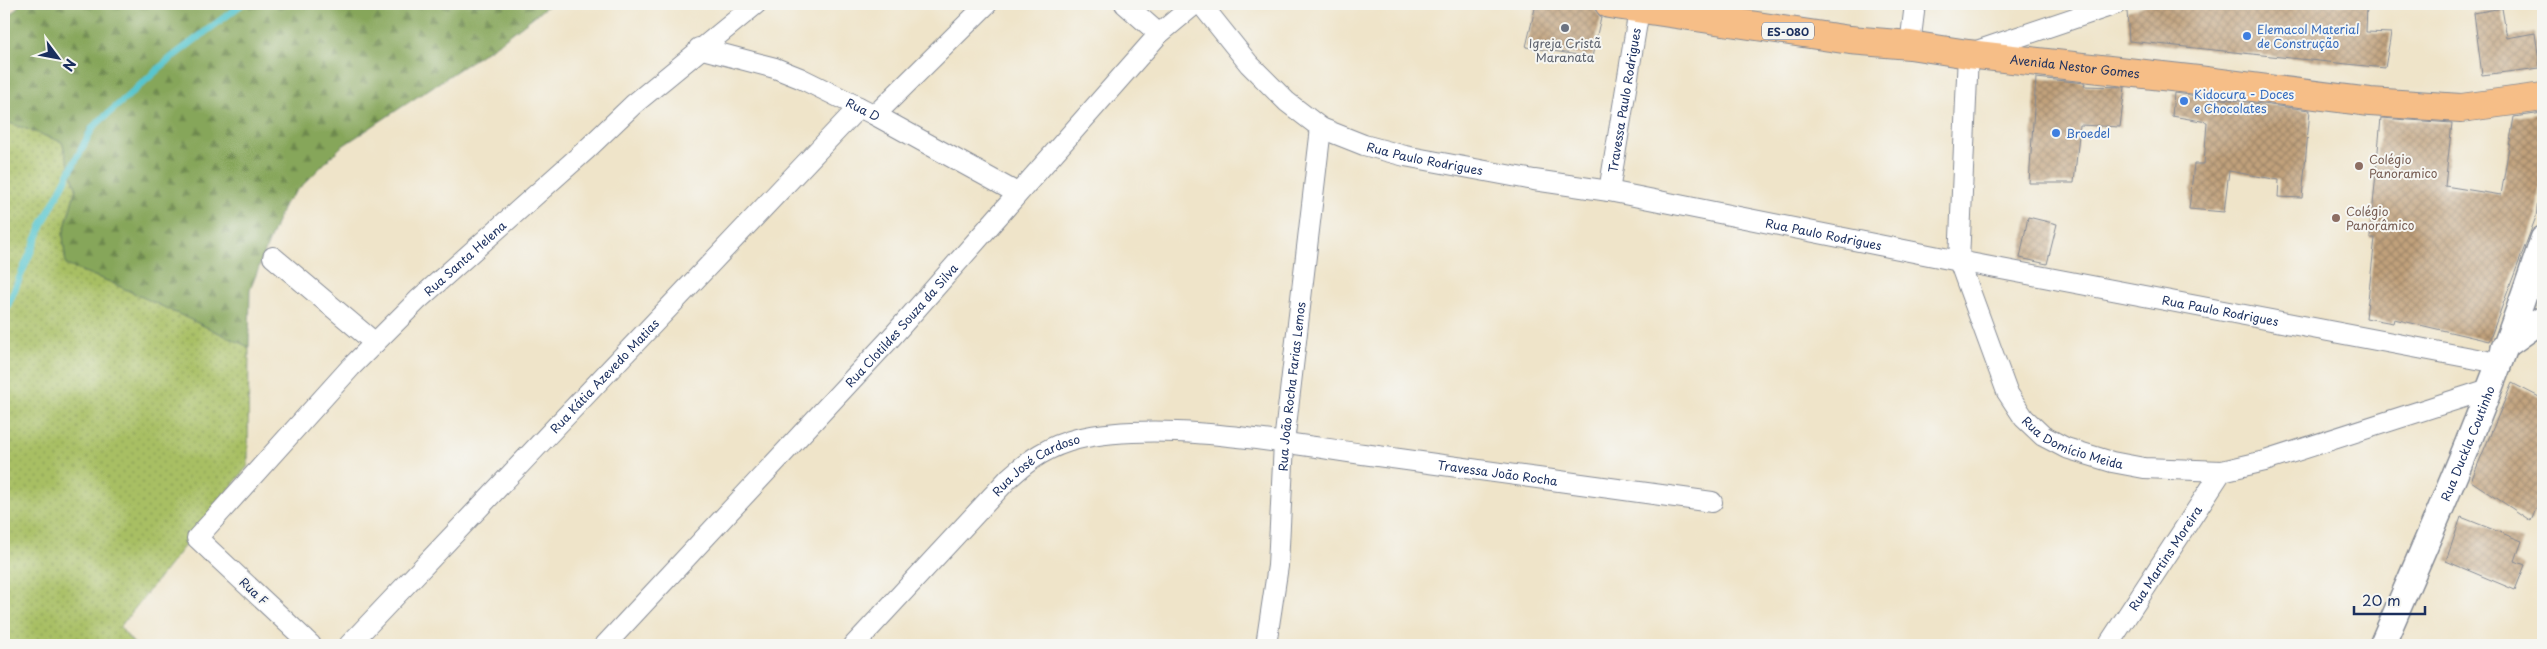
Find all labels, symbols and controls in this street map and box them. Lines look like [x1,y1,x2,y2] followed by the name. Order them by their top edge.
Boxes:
[2257,20,2359,52] place label: Elemacol Material de Construção
[1559,22,1571,34] marker: Igreja Cristã Maranata
[1762,22,1814,40] road number: ES-080
[1603,26,1645,174] street label: Travessa Paulo Rodrigues
[2241,30,2253,42] marker: Elemacol Material de Construção
[32,32,82,82] north arrow
[1529,34,1602,66] place label: Igreja Cristã Maranata
[2009,50,2141,82] street label: Avenida Nestor Gomes
[58,55,81,75] text: N
[2194,85,2295,117] place label: Kidocura - Doces e Chocolates
[843,93,884,125] street label: Rua D
[2178,95,2190,107] marker: Kidocura - Doces e Chocolates
[2066,124,2110,142] place label: Broedel
[2050,127,2062,139] marker: Broedel
[1365,137,1485,179] street label: Rua Paulo Rodrigues
[2369,150,2438,182] place label: Colégio Panoramico
[2353,160,2365,172] marker: Colégio Panoramico
[2346,202,2415,234] place label: Colégio Panorâmico
[2330,212,2342,224] marker: Colégio Panorâmico
[1764,214,1884,254] street label: Rua Paulo Rodrigues
[420,216,510,300] street label: Rua Santa Helena
[841,259,962,391] street label: Rua Clotildes Souza da Silva
[2161,291,2281,330] street label: Rua Paulo Rodrigues
[1274,300,1310,472] street label: Rua João Rocha Farias Lemos
[545,314,663,437] street label: Rua Kátia Azevedo Matias
[2436,383,2499,504] street label: Rua Duckla Coutinho
[2018,412,2125,473] street label: Rua Domício Meida
[988,430,1082,500] street label: Rua José Cardoso
[1436,455,1559,490] street label: Travessa João Rocha
[2124,502,2206,614] street label: Rua Martins Moreira
[236,573,272,609] street label: Rua F
[2354,584,2426,616] scale bar
[2362,588,2401,611] text: 20 m

